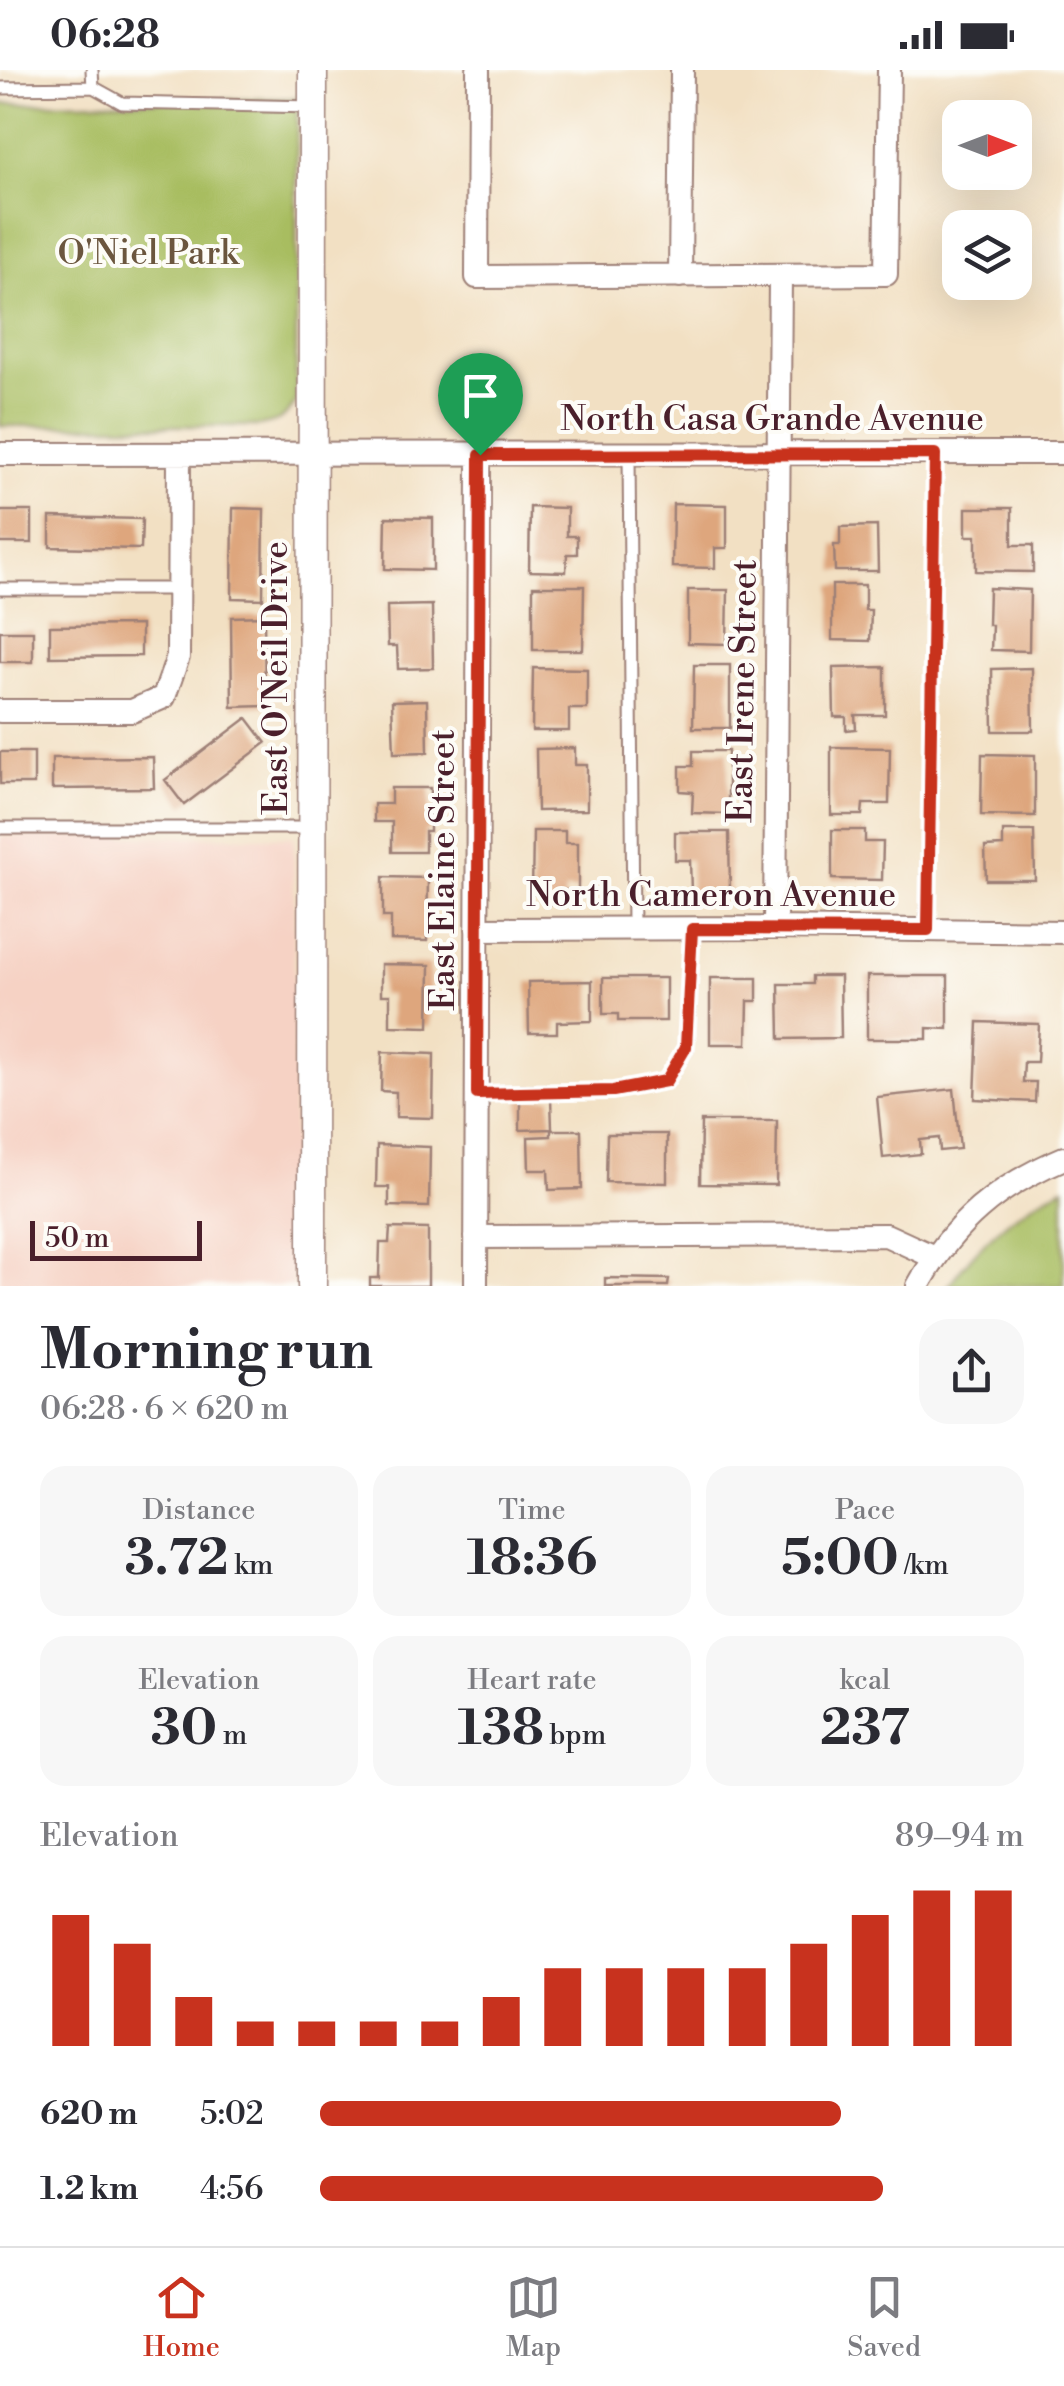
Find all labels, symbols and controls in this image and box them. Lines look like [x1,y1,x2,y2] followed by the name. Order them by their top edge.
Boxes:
[50,12,160,59] text: 06:28
[942,100,1032,190] north arrow
[942,100,1032,300] map controls
[942,210,1032,300] button: layers
[58,232,240,275] park label: O'Niel Park
[438,353,523,456] pin
[453,368,508,423] icon: arrive
[560,398,984,441] street label: North Casa Grande Avenue
[255,541,298,815] street label: East O'Neil Drive
[719,559,767,823] street label: East Irene Street
[422,729,465,1011] street label: East Elaine Street
[526,874,896,917] street label: North Cameron Avenue
[30,1216,202,1260] scale bar
[45,1221,109,1256] text: 50 m
[40,1317,373,1386] text: Morning run
[919,1319,1024,1424] button: share
[40,1389,289,1429] text: 06:28 · 6 × 620 m
[143,1493,255,1528] text: Distance
[498,1493,566,1528] text: Time
[835,1493,895,1528] text: Pace
[125,1528,228,1590] text: 3.72
[467,1528,597,1590] text: 18:36
[781,1528,899,1590] text: 5:00
[228,1548,273,1583] text: km
[899,1548,949,1583] text: /km
[138,1663,260,1698] text: Elevation
[467,1663,597,1698] text: Heart rate
[840,1663,890,1698] text: kcal
[151,1698,217,1760] text: 30
[458,1698,544,1760] text: 138
[820,1698,910,1760] text: 237
[217,1718,247,1753] text: m
[544,1718,606,1753] text: bpm
[40,1816,179,1856] text: Elevation
[895,1816,1024,1856] text: 89–94 m
[40,2094,138,2134] text: 620 m
[200,2094,264,2134] text: 5:02
[40,2169,138,2209] text: 1.2 km
[200,2169,263,2209] text: 4:56
[143,2270,220,2365] tab: Home
[506,2270,561,2365] tab: Map
[847,2270,921,2365] tab: Saved

